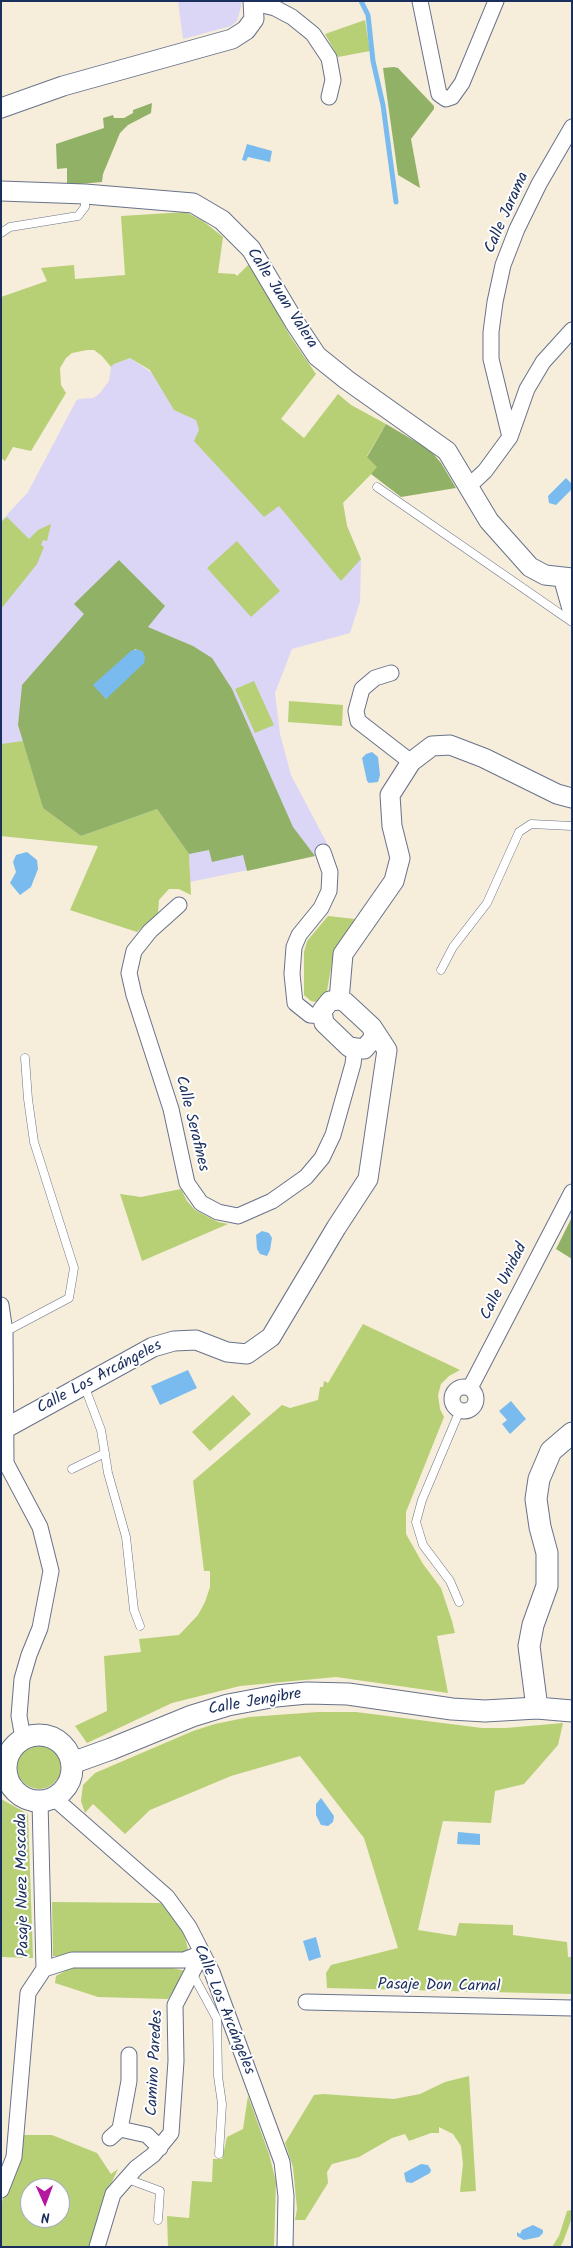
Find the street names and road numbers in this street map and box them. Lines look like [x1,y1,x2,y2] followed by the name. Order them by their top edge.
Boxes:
[482,170,534,256] street label: Calle Jarama
[241,245,321,353] street label: Calle Juan Valera
[170,1074,212,1174] street label: Calle Serafines
[477,1240,533,1324] street label: Calle Unidad
[34,1337,166,1419] street label: Calle Los Arcángeles
[207,1685,303,1721] street label: Calle Jengibre
[13,1813,35,1957] street label: Pasaje Nuez Moscada
[188,1942,258,2078] street label: Calle Los Arcángeles
[377,1976,501,1998] street label: Pasaje Don Carnal
[144,2009,168,2117] street label: Camino Paredes

